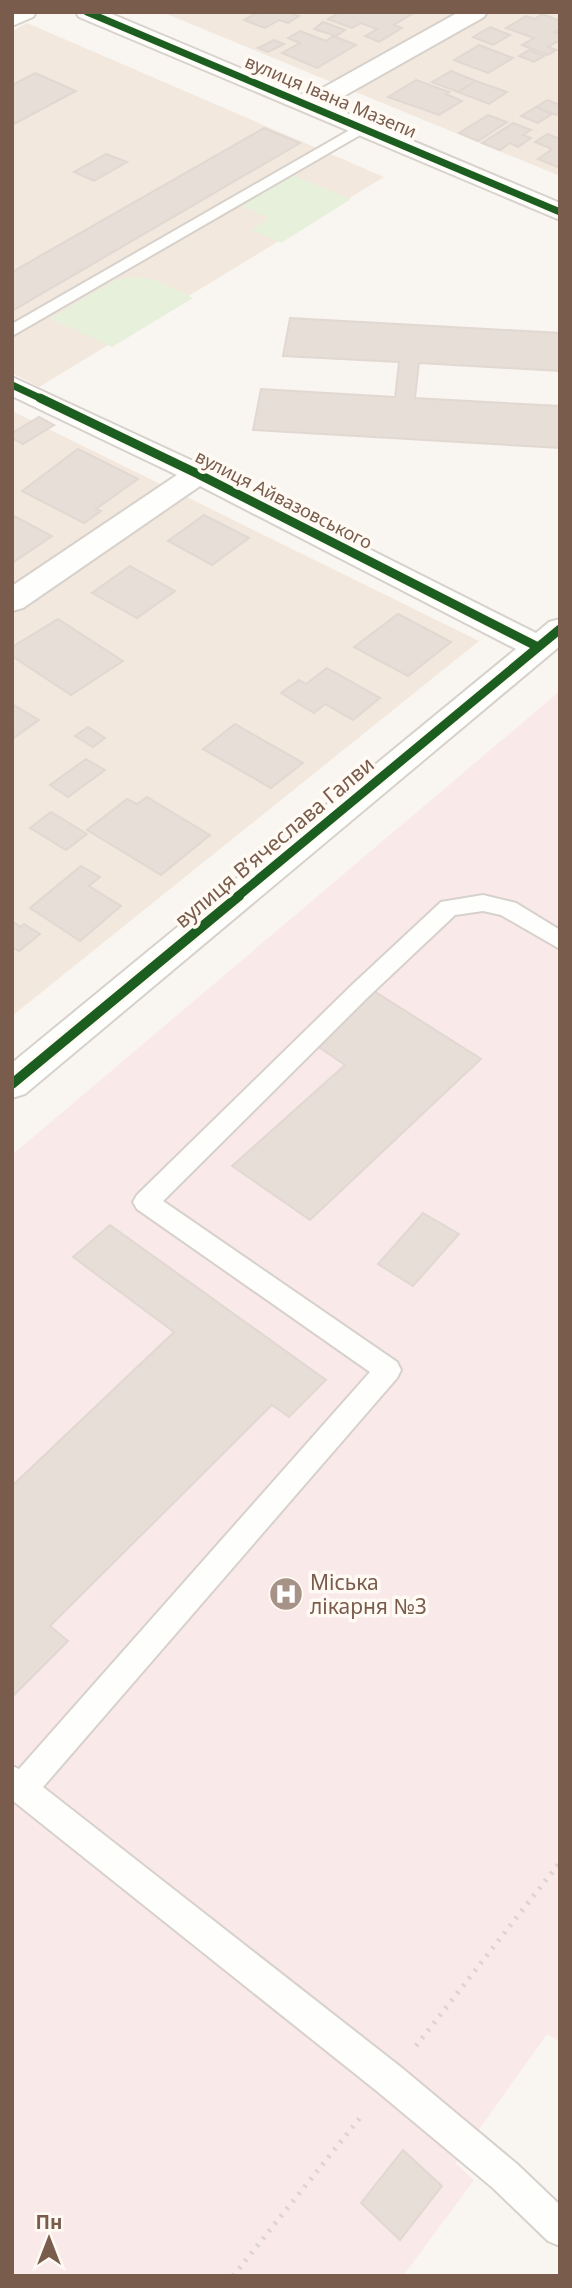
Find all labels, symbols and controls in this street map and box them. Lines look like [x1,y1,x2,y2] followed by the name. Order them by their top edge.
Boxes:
[242,49,420,143] street label: вулиця Івана Мазепи
[191,444,377,554] street label: вулиця Айвазовського
[168,750,380,934] street label: вулиця Вʼячеслава Галви
[310,1568,427,1620] place label: Міська лікарня №3
[267,1575,305,1613] hospital icon: Міська лікарня №3
[14,2204,84,2274] north arrow
[36,2209,62,2235] text: Пн

